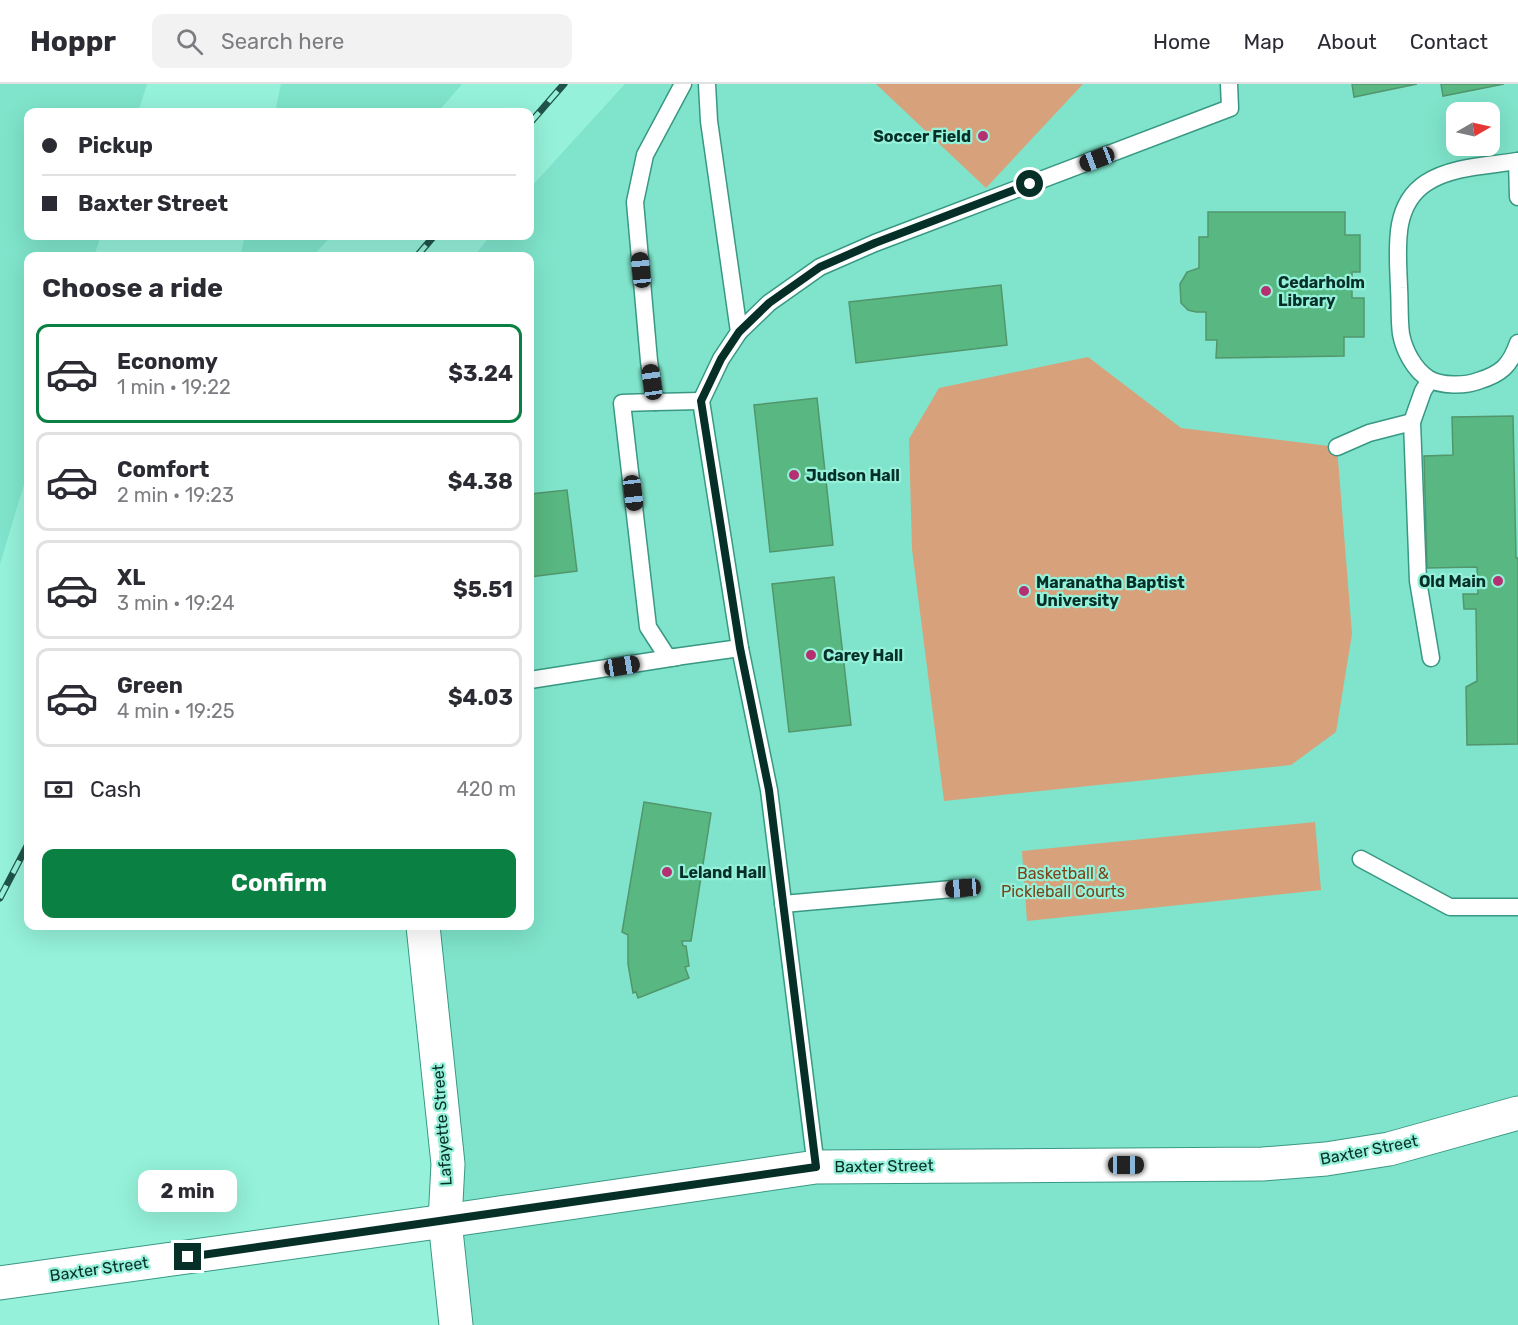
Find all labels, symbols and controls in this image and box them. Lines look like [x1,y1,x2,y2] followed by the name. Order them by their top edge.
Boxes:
[152,14,572,68] search box
[30,25,116,58] text: Hoppr
[173,25,206,58] icon: search
[221,28,344,55] text: Search here
[1153,29,1210,54] text: Home
[1243,29,1284,54] text: Map
[1317,29,1377,54] text: About
[1410,29,1488,54] text: Contact
[1446,102,1500,156] north arrow
[1446,102,1500,156] map controls
[873,127,971,146] place label: Soccer Field
[976,129,990,143] marker: Soccer Field
[78,132,153,159] text: Pickup
[1077,144,1117,174] car
[1016,170,1043,197] route start
[78,190,228,217] text: Baxter Street
[630,251,652,289] car
[42,272,223,304] text: Choose a ride
[1278,273,1365,310] place label: Cedarholm Library
[1259,284,1273,298] marker: Cedarholm Library
[45,347,99,401] icon: car
[117,348,218,375] text: Economy
[448,360,513,387] text: $3.24
[641,363,663,401] car
[117,375,231,399] text: 1 min · 19:22
[45,455,99,509] icon: car
[117,456,209,483] text: Comfort
[806,466,900,485] place label: Judson Hall
[448,468,513,495] text: $4.38
[787,468,801,482] marker: Judson Hall
[622,474,644,512] car
[117,483,234,507] text: 2 min · 19:23
[45,563,99,617] icon: car
[117,564,145,591] text: XL
[1419,572,1486,591] place label: Old Main
[1036,573,1185,610] place label: Maranatha Baptist University
[1491,574,1505,588] marker: Old Main
[453,576,513,603] text: $5.51
[1017,584,1031,598] marker: Maranatha Baptist University
[117,591,235,615] text: 3 min · 19:24
[823,646,903,665] place label: Carey Hall
[804,648,818,662] marker: Carey Hall
[603,654,641,678] car
[45,671,99,725] icon: car
[117,672,183,699] text: Green
[448,684,513,711] text: $4.03
[117,699,235,723] text: 4 min · 19:25
[42,773,75,806] icon: cash
[90,776,141,803] text: Cash
[456,777,516,801] text: 420 m
[42,849,516,918] button: Confirm
[679,863,766,882] place label: Leland Hall
[1001,864,1125,901] park label: Basketball & Pickleball Courts
[660,865,674,879] marker: Leland Hall
[944,877,982,899] car
[428,1064,456,1186] street label: Lafayette Street
[1318,1131,1420,1169] street label: Baxter Street
[834,1156,934,1176] street label: Baxter Street
[1108,1156,1144,1174] car
[138,1170,237,1212] callout: 2 min
[160,1179,215,1203] text: 2 min
[174,1243,201,1270] route end
[49,1253,149,1285] street label: Baxter Street

